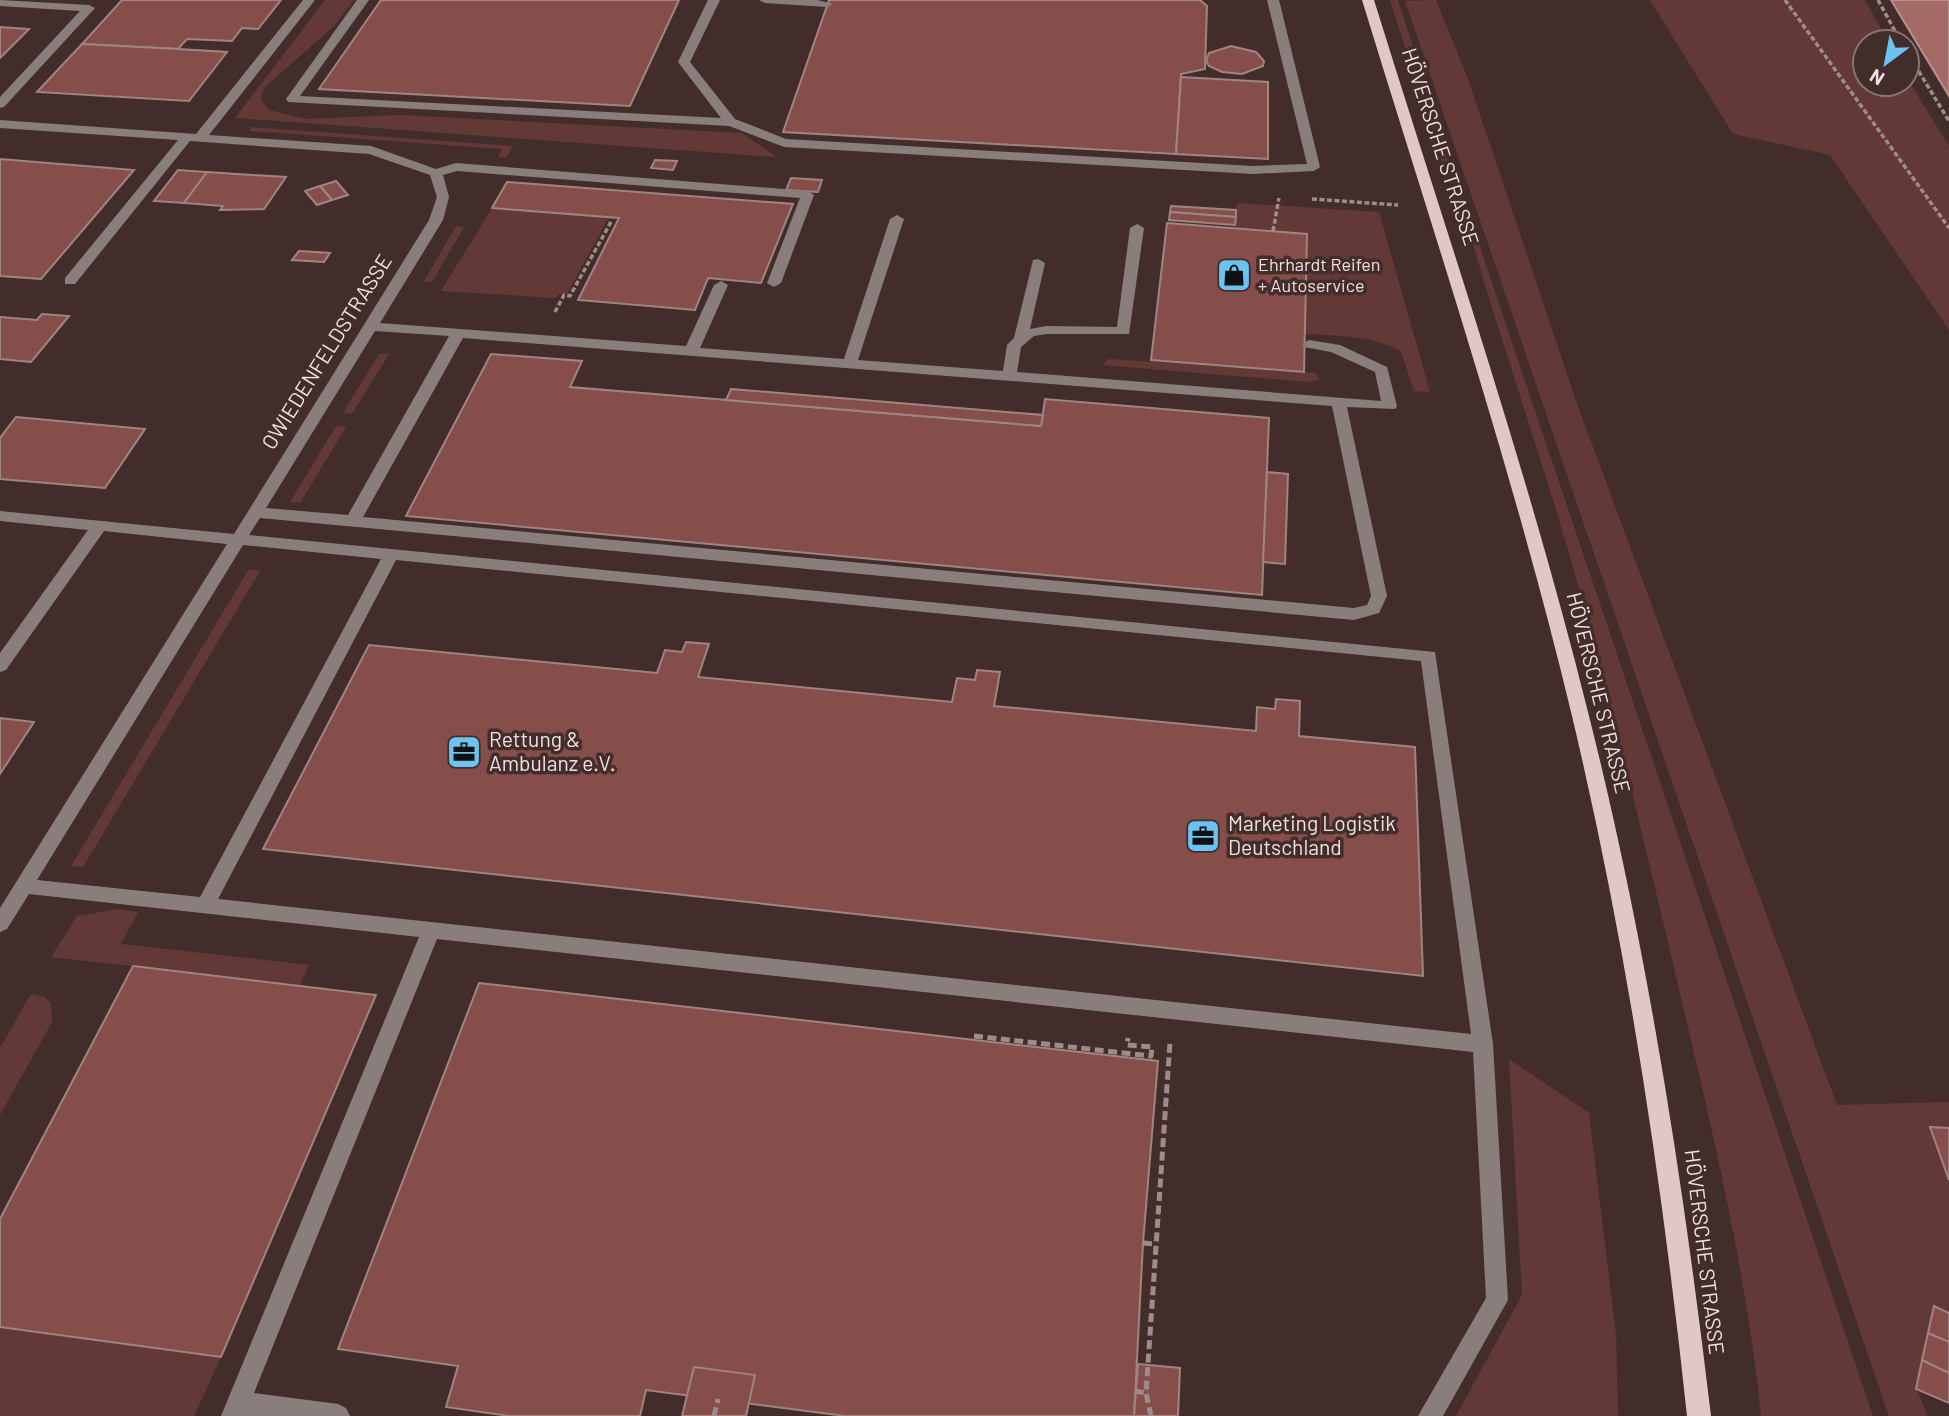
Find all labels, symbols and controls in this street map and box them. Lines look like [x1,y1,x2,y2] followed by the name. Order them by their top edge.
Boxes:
[1851,28,1921,98] north arrow
[1398,44,1485,249] street label: HÖVERSCHE STRASSE
[1865,65,1888,91] text: N
[255,249,396,453] street label: OWIEDENFELDSTRASSE
[1258,253,1381,296] place label: Ehrhardt Reifen + Autoservice
[1215,256,1253,294] shop icon: Ehrhardt Reifen + Autoservice
[1562,589,1637,796] street label: HÖVERSCHE STRASSE
[489,726,615,775] place label: Rettung & Ambulanz e.V.
[445,733,483,771] office icon: Rettung & Ambulanz e.V.
[1228,810,1396,859] place label: Marketing Logistik Deutschland
[1184,817,1222,855] office icon: Marketing Logistik Deutschland
[1680,1148,1730,1356] street label: HÖVERSCHE STRASSE

